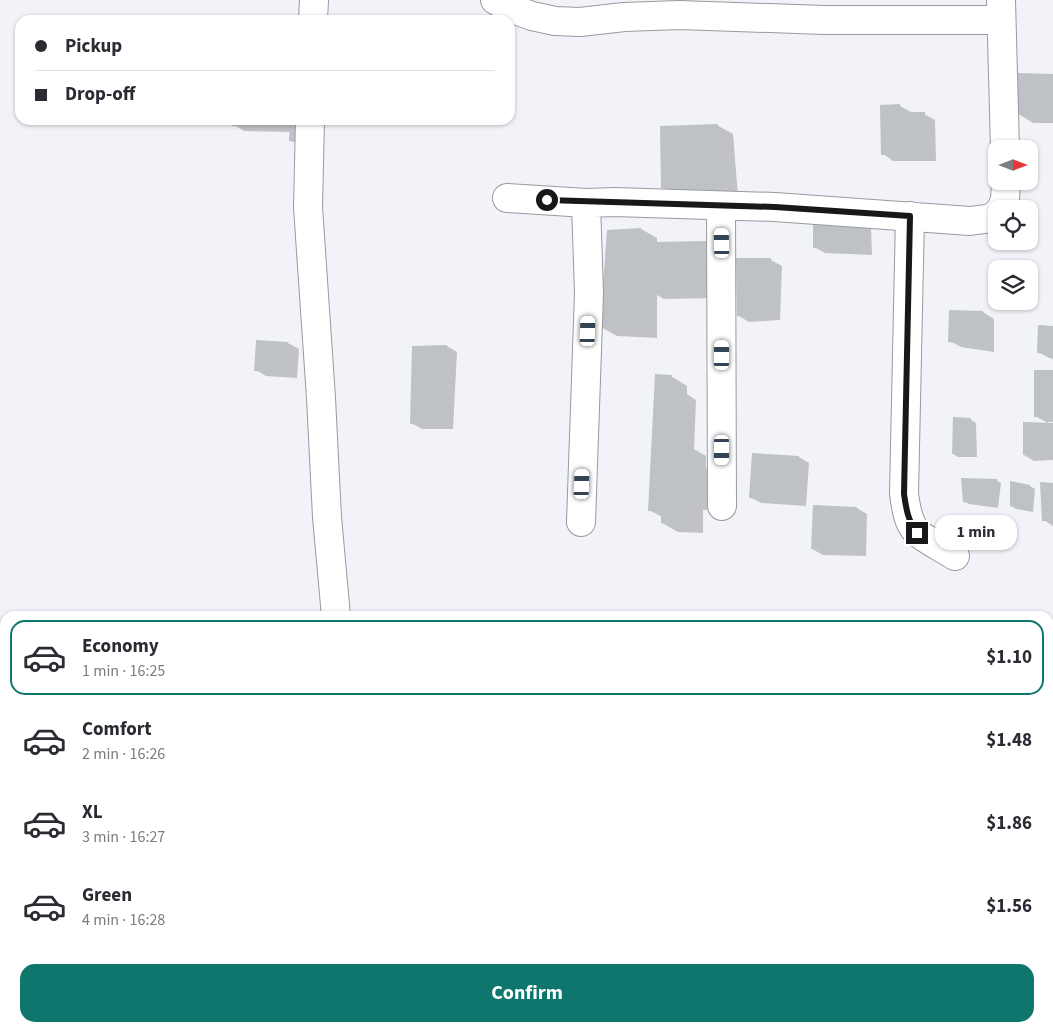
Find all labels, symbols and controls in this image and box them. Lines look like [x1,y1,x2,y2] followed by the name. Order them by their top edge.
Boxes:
[65,33,122,60] text: Pickup
[65,81,135,108] text: Drop-off
[988,140,1038,190] north arrow
[988,140,1038,310] map controls
[536,189,558,211] route start
[988,200,1038,250] button: locate
[714,228,729,258] car
[988,260,1038,310] button: layers
[579,316,596,346] car
[714,340,729,370] car
[714,435,729,465] car
[573,469,590,499] car
[934,516,1017,550] callout: 1 min
[957,521,995,543] text: 1 min
[906,522,928,544] route end
[82,633,159,660] text: Economy
[22,635,67,680] icon: car
[986,644,1032,671] text: $1.10
[82,660,165,682] text: 1 min · 16:25
[82,716,152,743] text: Comfort
[22,718,67,763] icon: car
[986,727,1032,754] text: $1.48
[82,743,165,765] text: 2 min · 16:26
[82,799,103,826] text: XL
[22,801,67,846] icon: car
[986,810,1032,837] text: $1.86
[82,826,165,848] text: 3 min · 16:27
[82,882,132,909] text: Green
[22,884,67,929] icon: car
[986,893,1032,920] text: $1.56
[82,909,165,931] text: 4 min · 16:28
[20,964,1034,1022] button: Confirm

